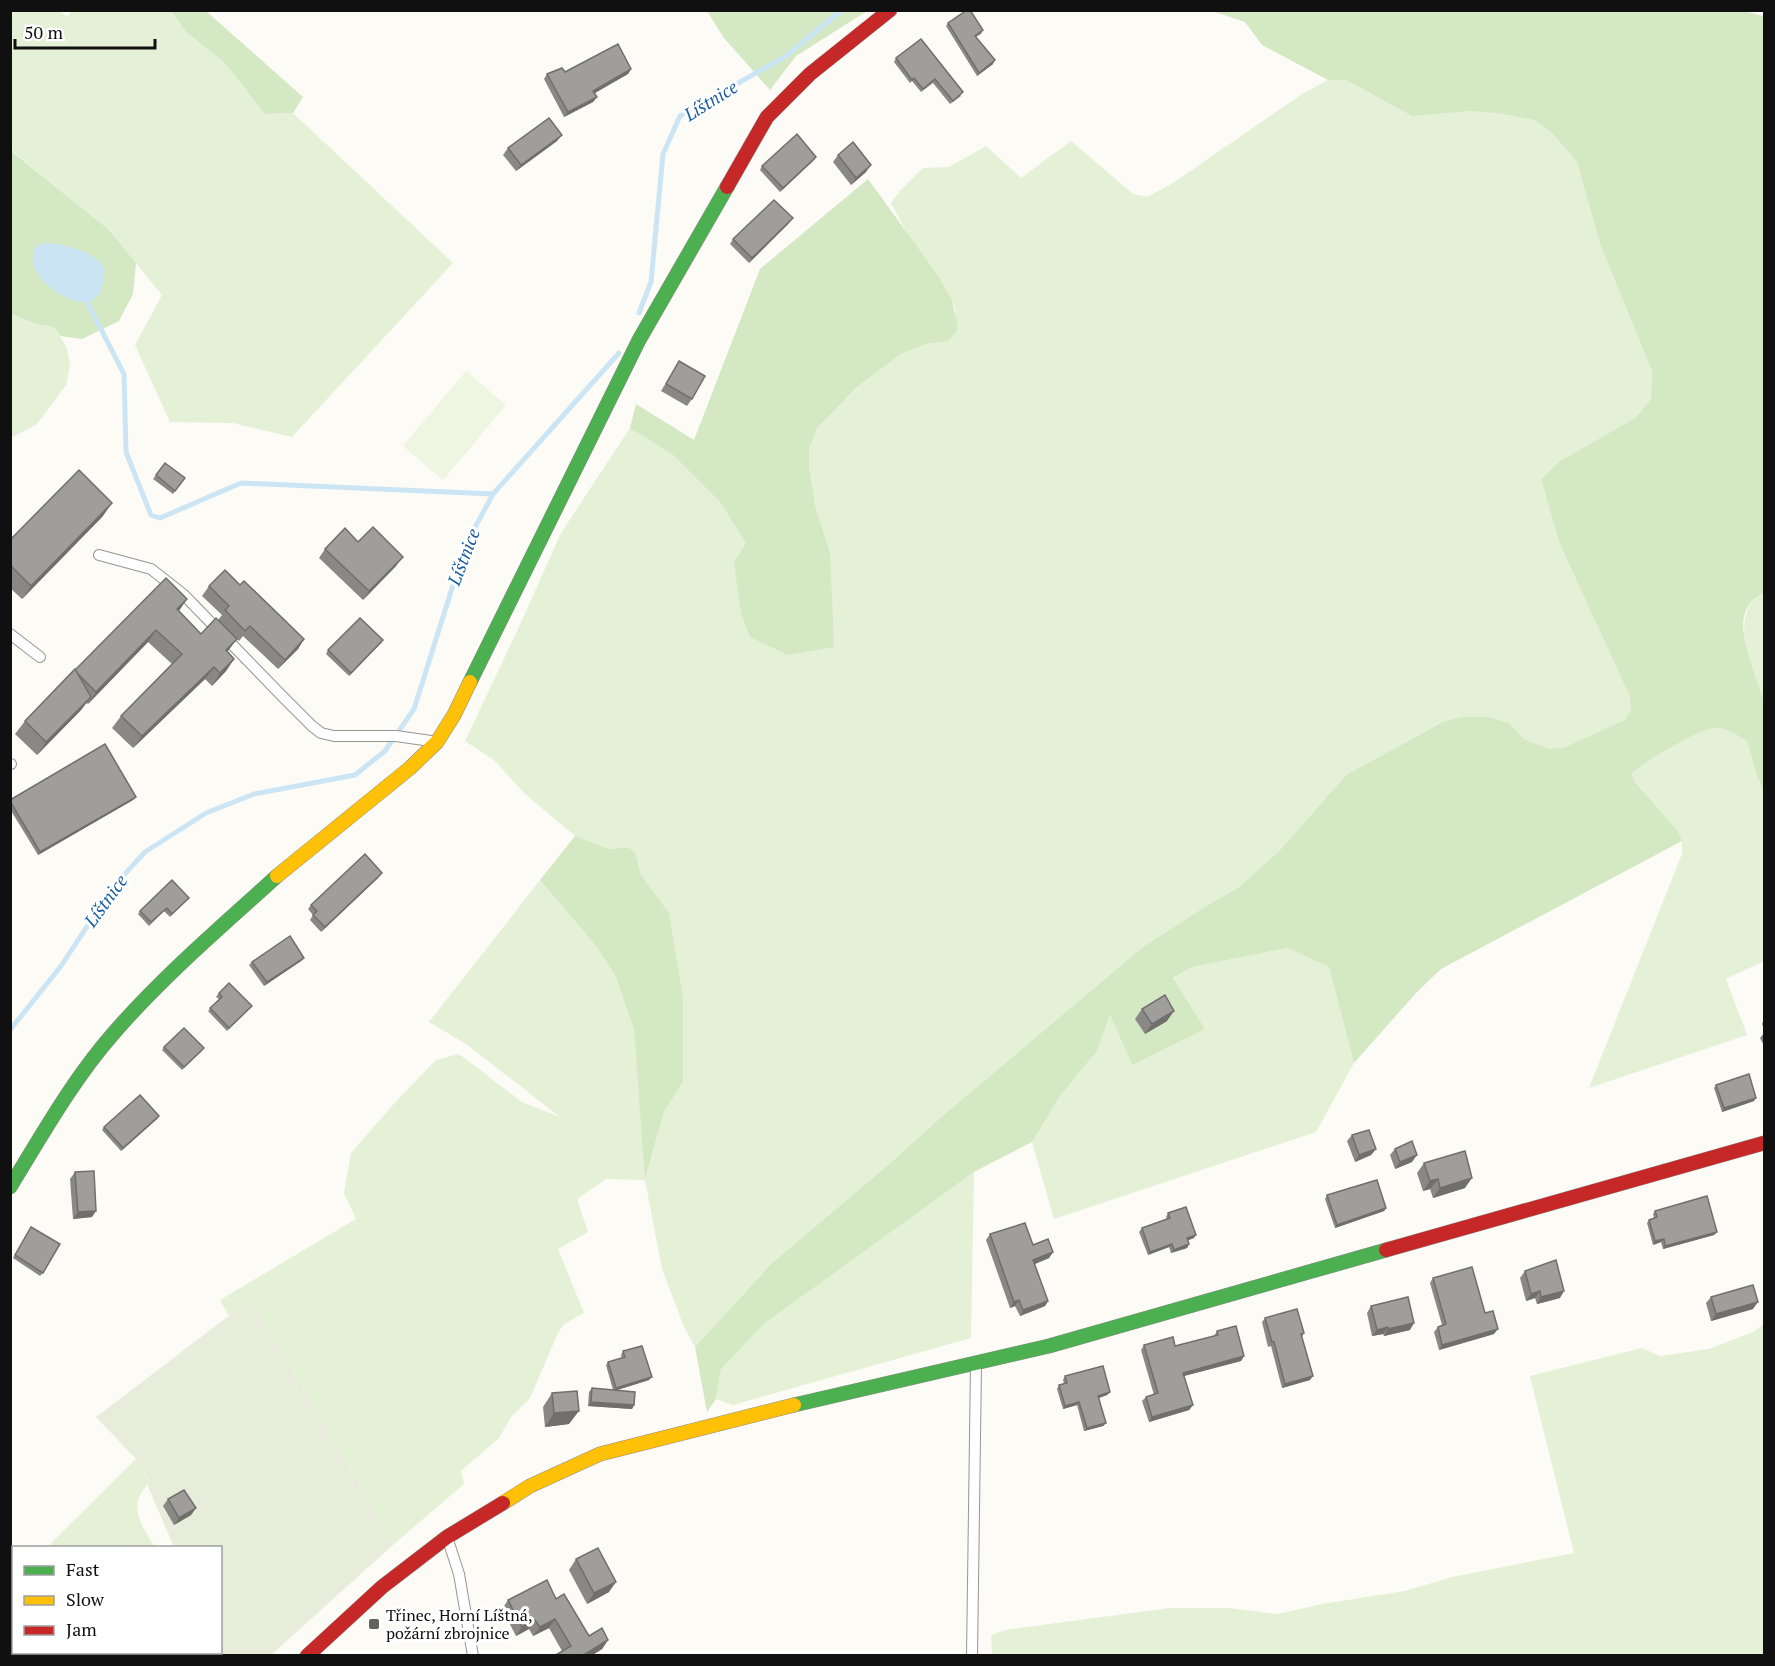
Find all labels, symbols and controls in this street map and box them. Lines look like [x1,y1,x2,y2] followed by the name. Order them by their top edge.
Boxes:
[15,12,154,50] scale bar
[24,20,64,44] text: 50 m
[678,74,742,127] water label: Líštnice
[441,525,485,589] water label: Líštnice
[78,869,132,932] water label: Líštnice
[12,1546,222,1654] legend
[66,1557,100,1581] text: Fast
[66,1587,105,1611] text: Slow
[386,1604,532,1644] place label: Třinec, Horní Líštná, požární zbrojnice
[66,1617,97,1641] text: Jam
[367,1617,381,1631] marker: Třinec, Horní Líštná, požární zbrojnice

